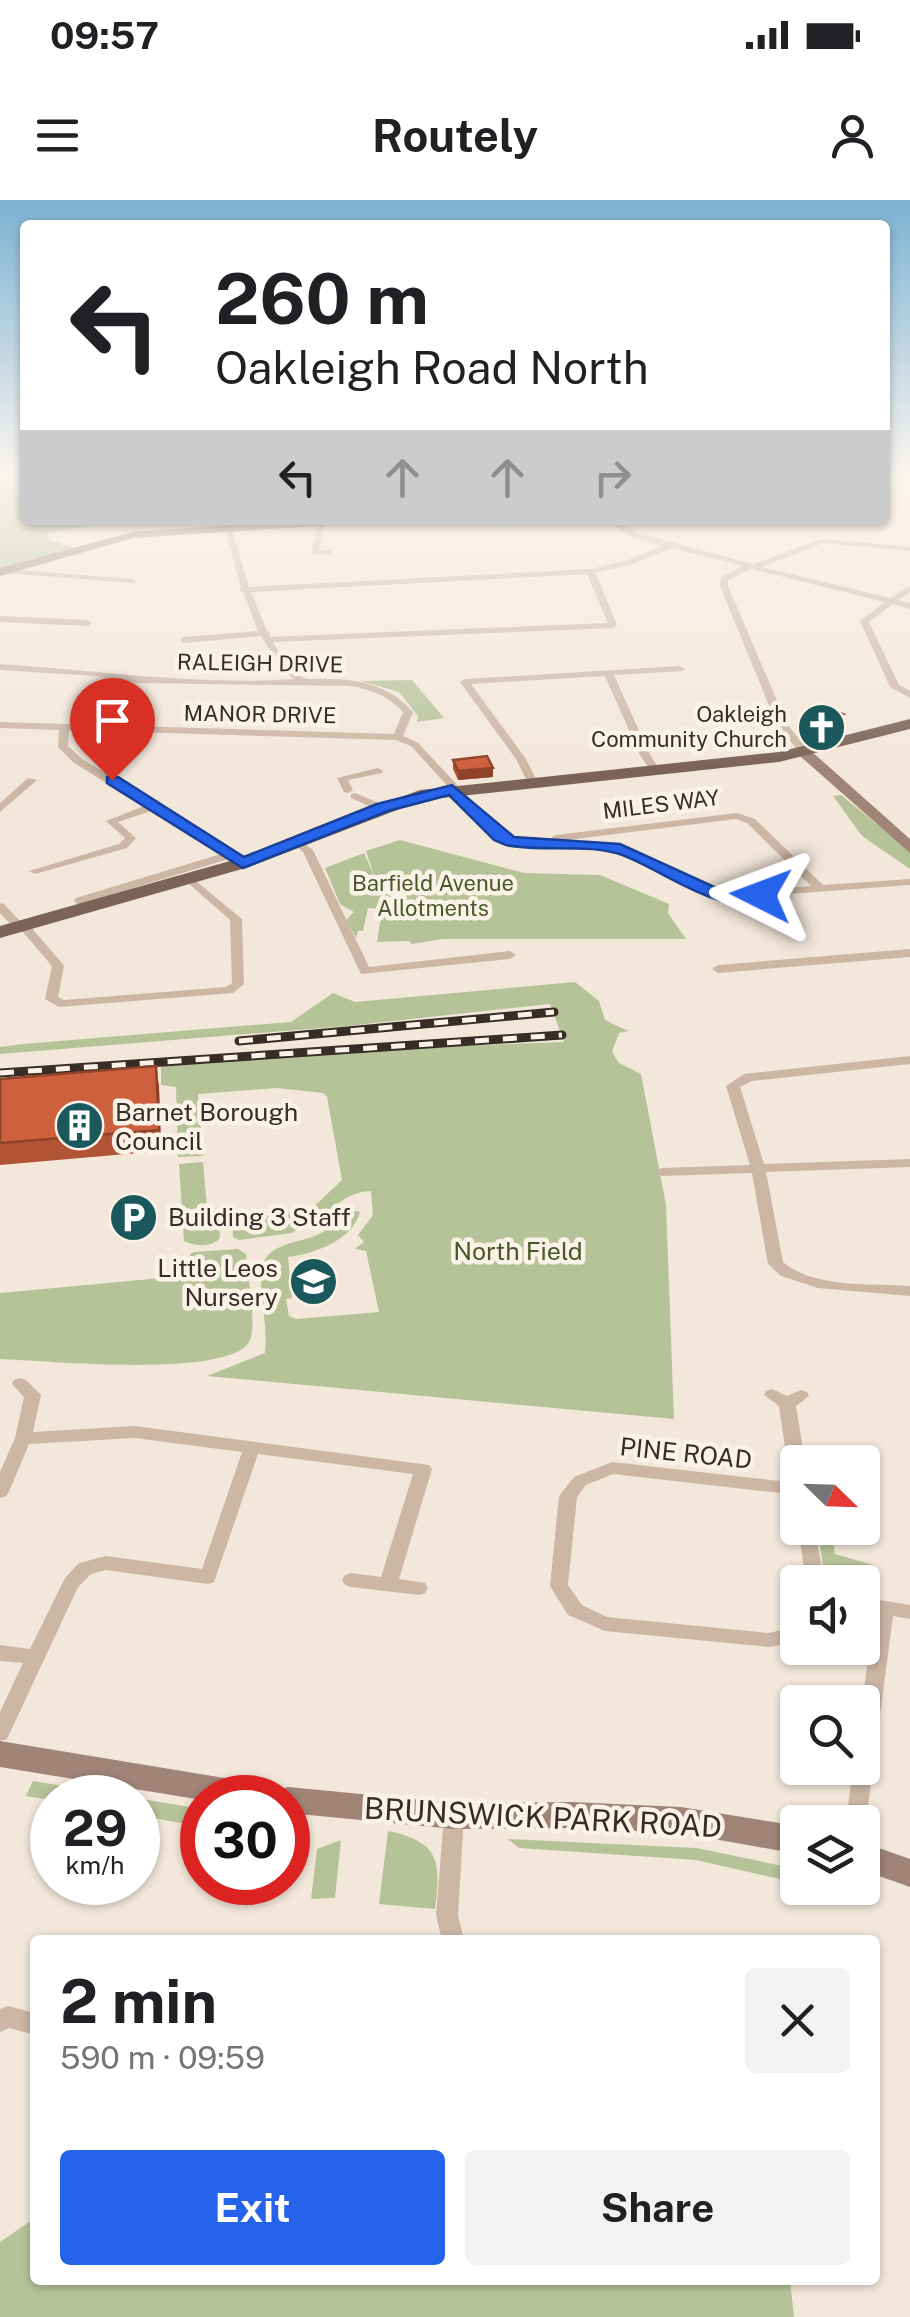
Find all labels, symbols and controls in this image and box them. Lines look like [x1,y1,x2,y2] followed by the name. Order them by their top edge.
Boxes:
[50,13,159,58] text: 09:57
[30,108,85,163] icon: menu
[825,108,880,163] icon: person
[372,109,538,162] text: Routely
[215,257,429,340] text: 260 m
[50,260,180,390] icon: left
[215,341,649,394] text: Oakleigh Road North
[270,450,325,505] icon: left
[375,450,430,505] icon: ahead
[480,450,535,505] icon: ahead
[585,450,640,505] icon: right
[177,649,343,677] street label: RALEIGH DRIVE
[70,678,155,781] pin
[85,693,140,748] icon: arrive
[183,700,337,728] street label: MANOR DRIVE
[591,701,787,752] place label: Oakleigh Community Church
[796,701,848,753] church icon: Oakleigh Community Church
[601,784,722,824] street label: MILES WAY
[709,843,813,947] position arrow
[352,870,514,921] park label: Barfield Avenue Allotments
[115,1097,298,1156] place label: Barnet Borough Council
[54,1100,106,1152] building icon: Barnet Borough Council
[107,1191,159,1243] parking icon: Building 3 Staff
[168,1202,351,1232] place label: Building 3 Staff
[453,1236,583,1266] park label: North Field
[157,1253,278,1312] place label: Little Leos Nursery
[287,1256,339,1308] school or university icon: Little Leos Nursery
[618,1431,754,1475] street label: PINE ROAD
[780,1445,880,1545] north arrow
[780,1445,880,1905] map controls
[780,1565,880,1665] button: sound
[780,1685,880,1785] button: search
[180,1775,310,1905] speed limit sign: 30
[363,1790,723,1844] street label: BRUNSWICK PARK ROAD
[63,1798,127,1857] text: 29
[780,1805,880,1905] button: layers
[66,1850,124,1880] text: km/h
[60,1966,217,2037] text: 2 min
[745,1968,850,2073] button: close
[60,2039,265,2076] text: 590 m · 09:59
[60,2150,445,2265] button: Exit
[465,2150,850,2265] button: Share

